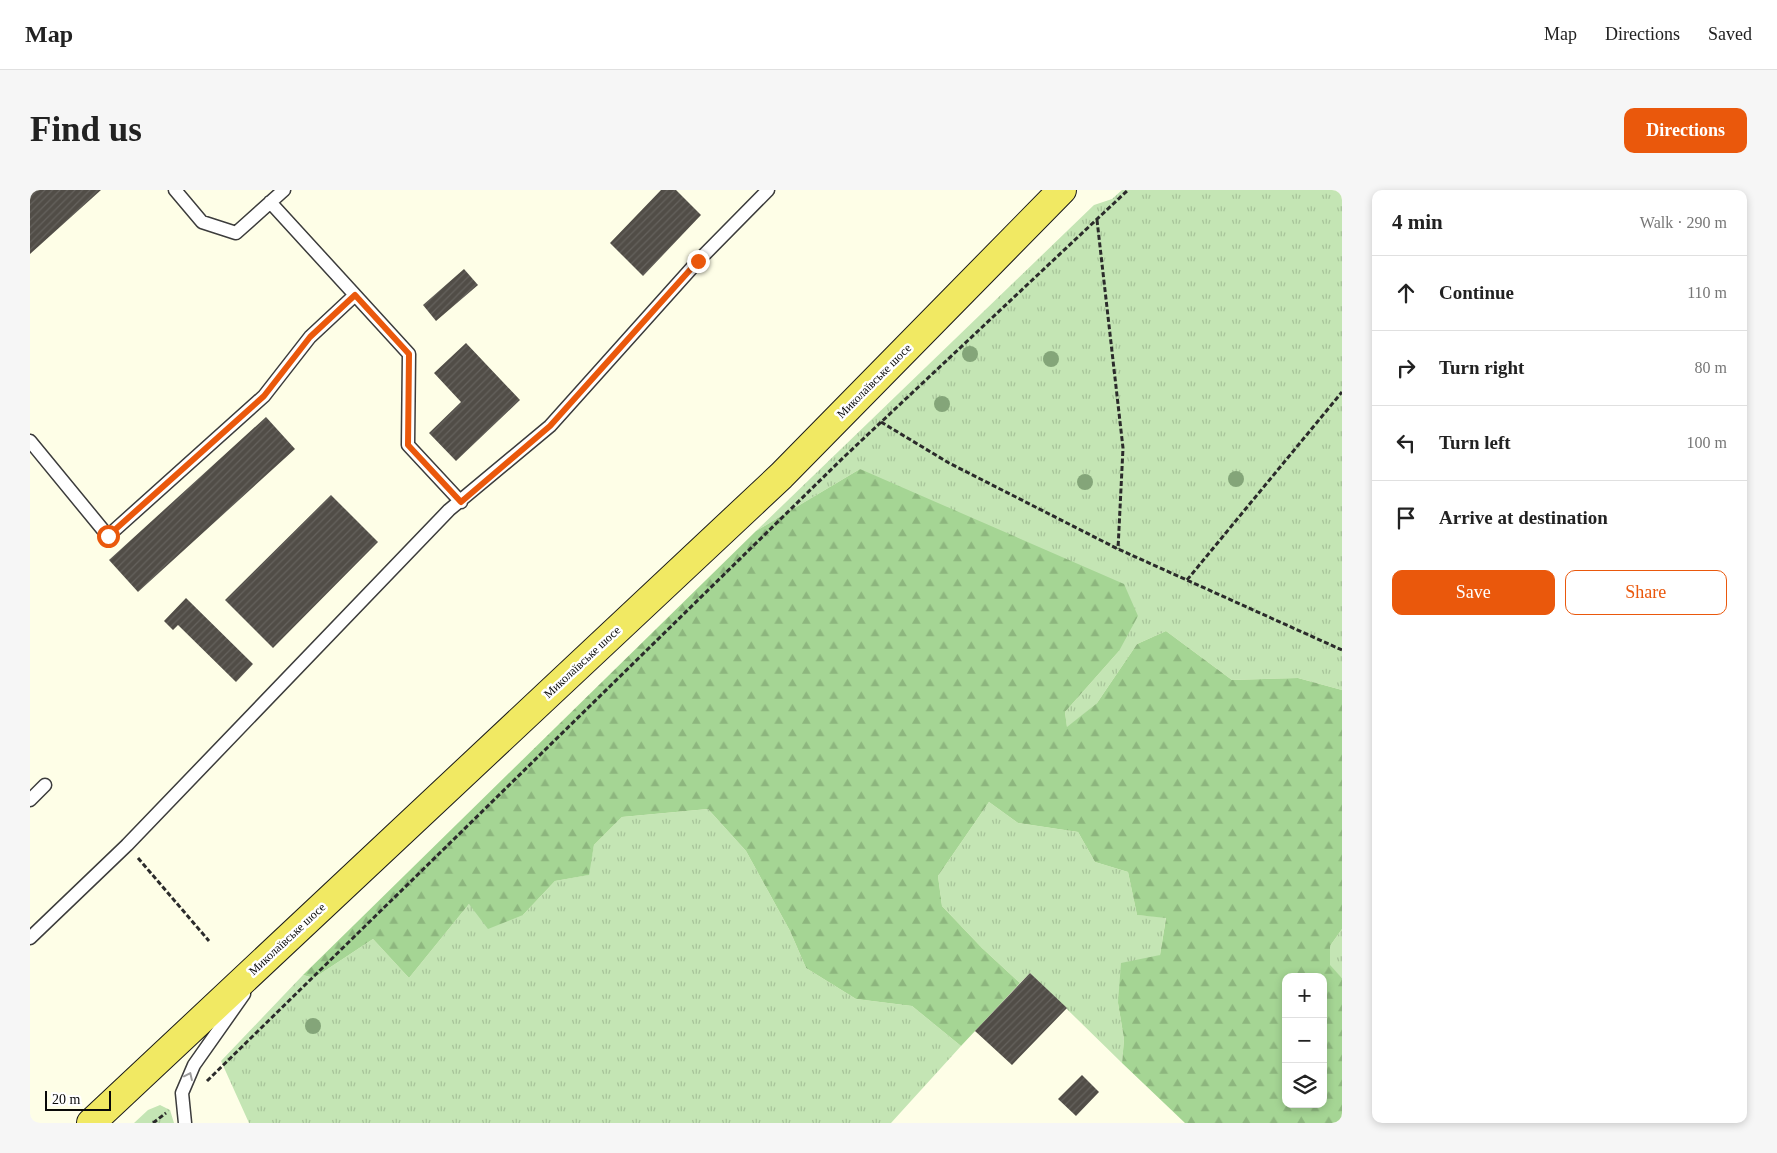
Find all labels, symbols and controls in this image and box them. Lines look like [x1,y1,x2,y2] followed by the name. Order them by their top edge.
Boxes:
[25,21,73,47] text: Map
[1544,24,1577,44] text: Map
[1605,24,1680,44] text: Directions
[1708,24,1752,44] text: Saved
[1624,108,1747,153] button: Directions
[30,110,142,149] text: Find us
[1392,210,1443,234] text: 4 min
[1640,214,1727,231] text: Walk · 290 m
[687,250,710,273] route end
[1392,279,1420,307] icon: ahead
[1439,282,1514,303] text: Continue
[1687,284,1727,301] text: 110 m
[834,341,914,421] street label: Миколаївське шосе
[1392,354,1420,382] icon: right
[1439,357,1524,378] text: Turn right
[1695,359,1727,376] text: 80 m
[1392,429,1420,457] icon: left
[1439,432,1511,453] text: Turn left
[1687,434,1727,451] text: 100 m
[1392,504,1420,532] icon: arrive
[1439,507,1608,528] text: Arrive at destination
[97,525,120,548] route start
[1392,570,1555,615] button: Save
[1565,570,1727,615] button: Share
[541,623,623,701] street label: Миколаївське шосе
[246,900,328,978] street label: Миколаївське шосе
[1282,973,1327,1108] map controls
[1282,973,1327,1018] button: +
[1282,1018,1327,1063] button: −
[1282,1063,1327,1108] button: layers
[183,1072,194,1081] one-way arrow
[45,1088,111,1111] scale bar
[52,1092,80,1107] text: 20 m

